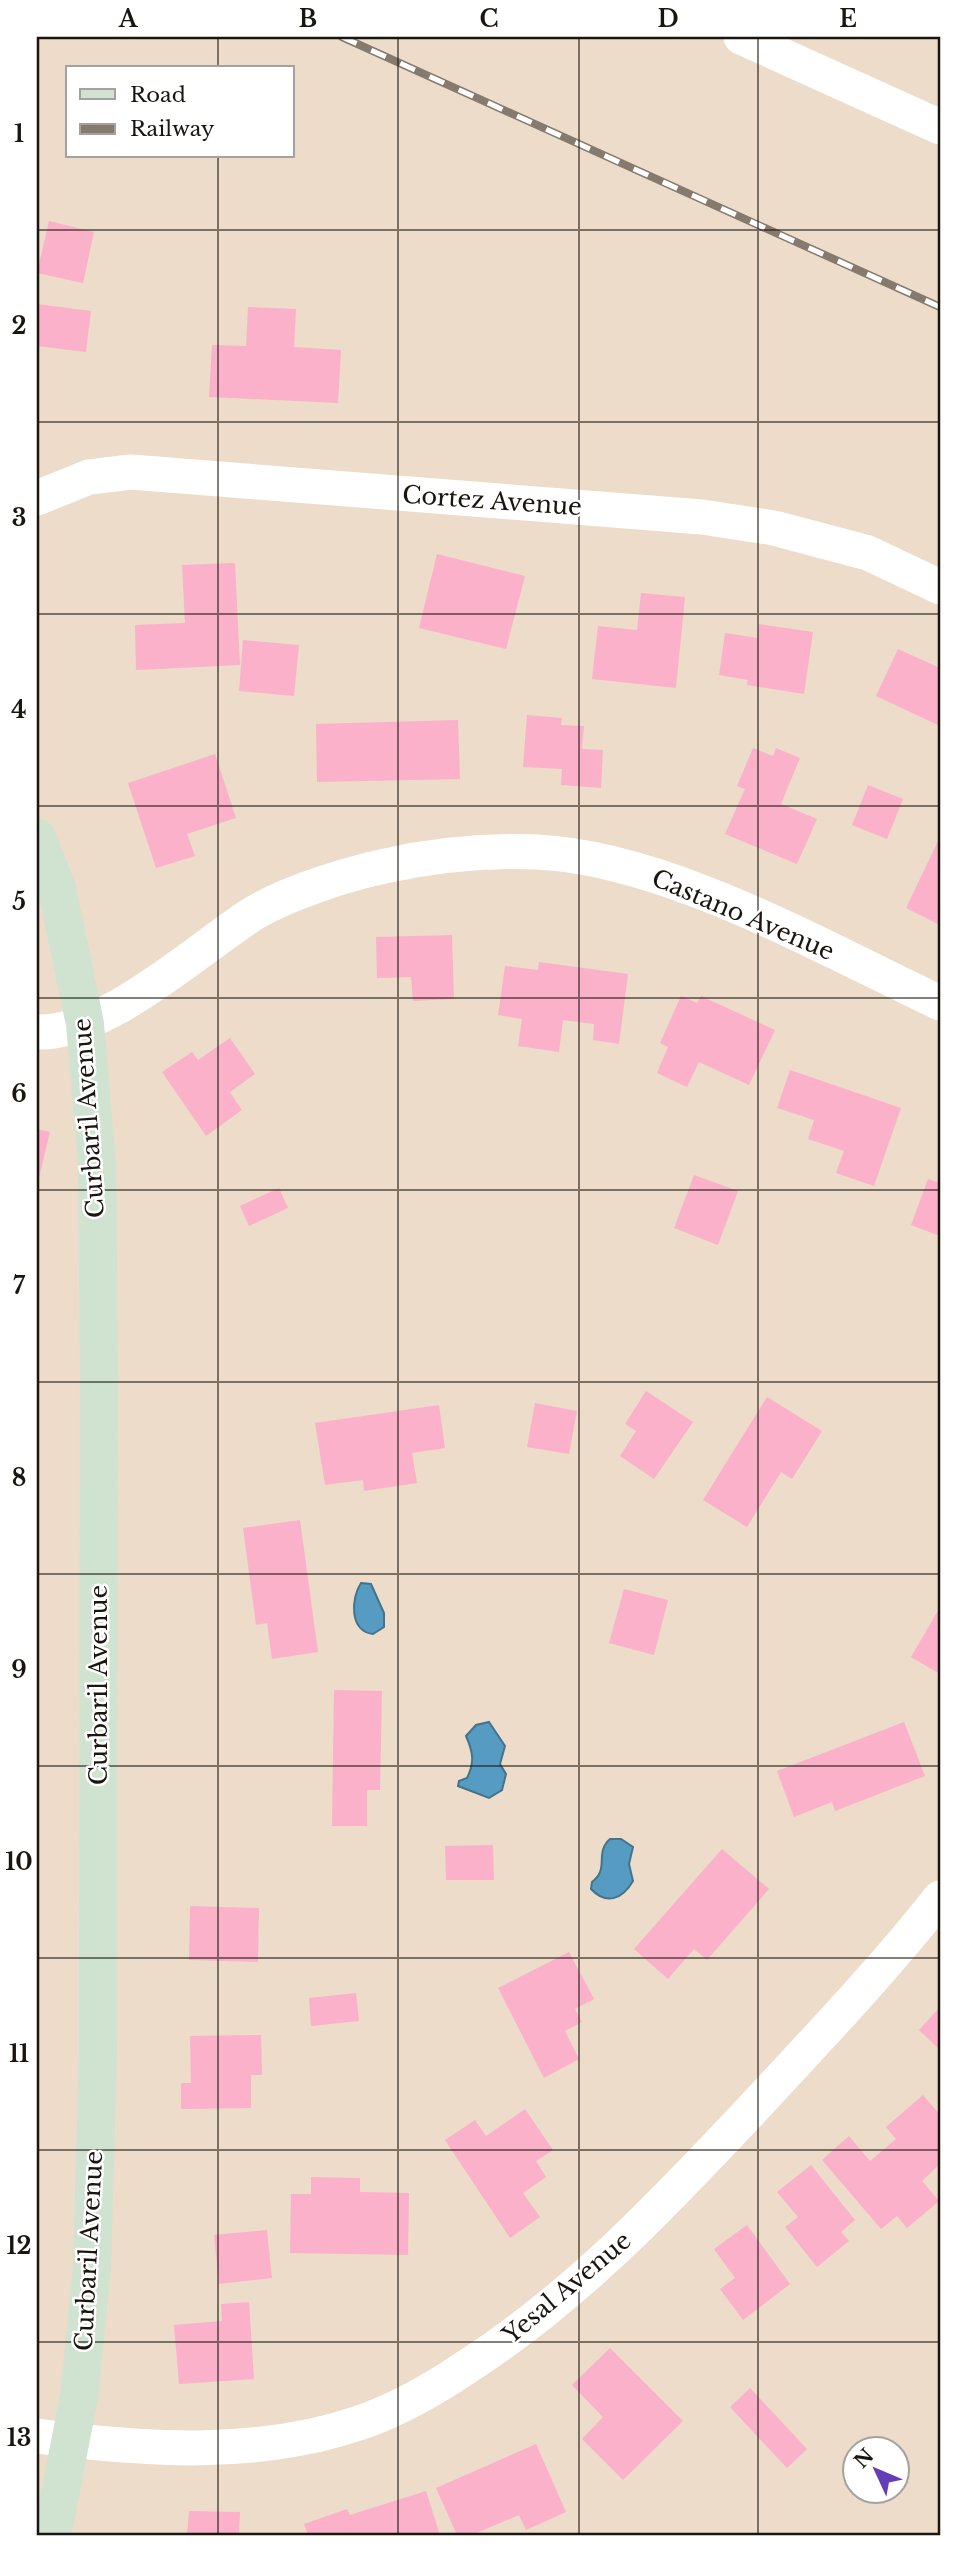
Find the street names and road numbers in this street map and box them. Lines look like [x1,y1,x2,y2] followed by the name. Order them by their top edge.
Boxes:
[401,480,583,521] street label: Cortez Avenue
[648,863,839,966] street label: Castano Avenue
[67,1017,110,1219] street label: Curbaril Avenue
[84,1585,113,1785] street label: Curbaril Avenue
[69,2150,108,2352] street label: Curbaril Avenue
[496,2226,637,2350] street label: Yesal Avenue

